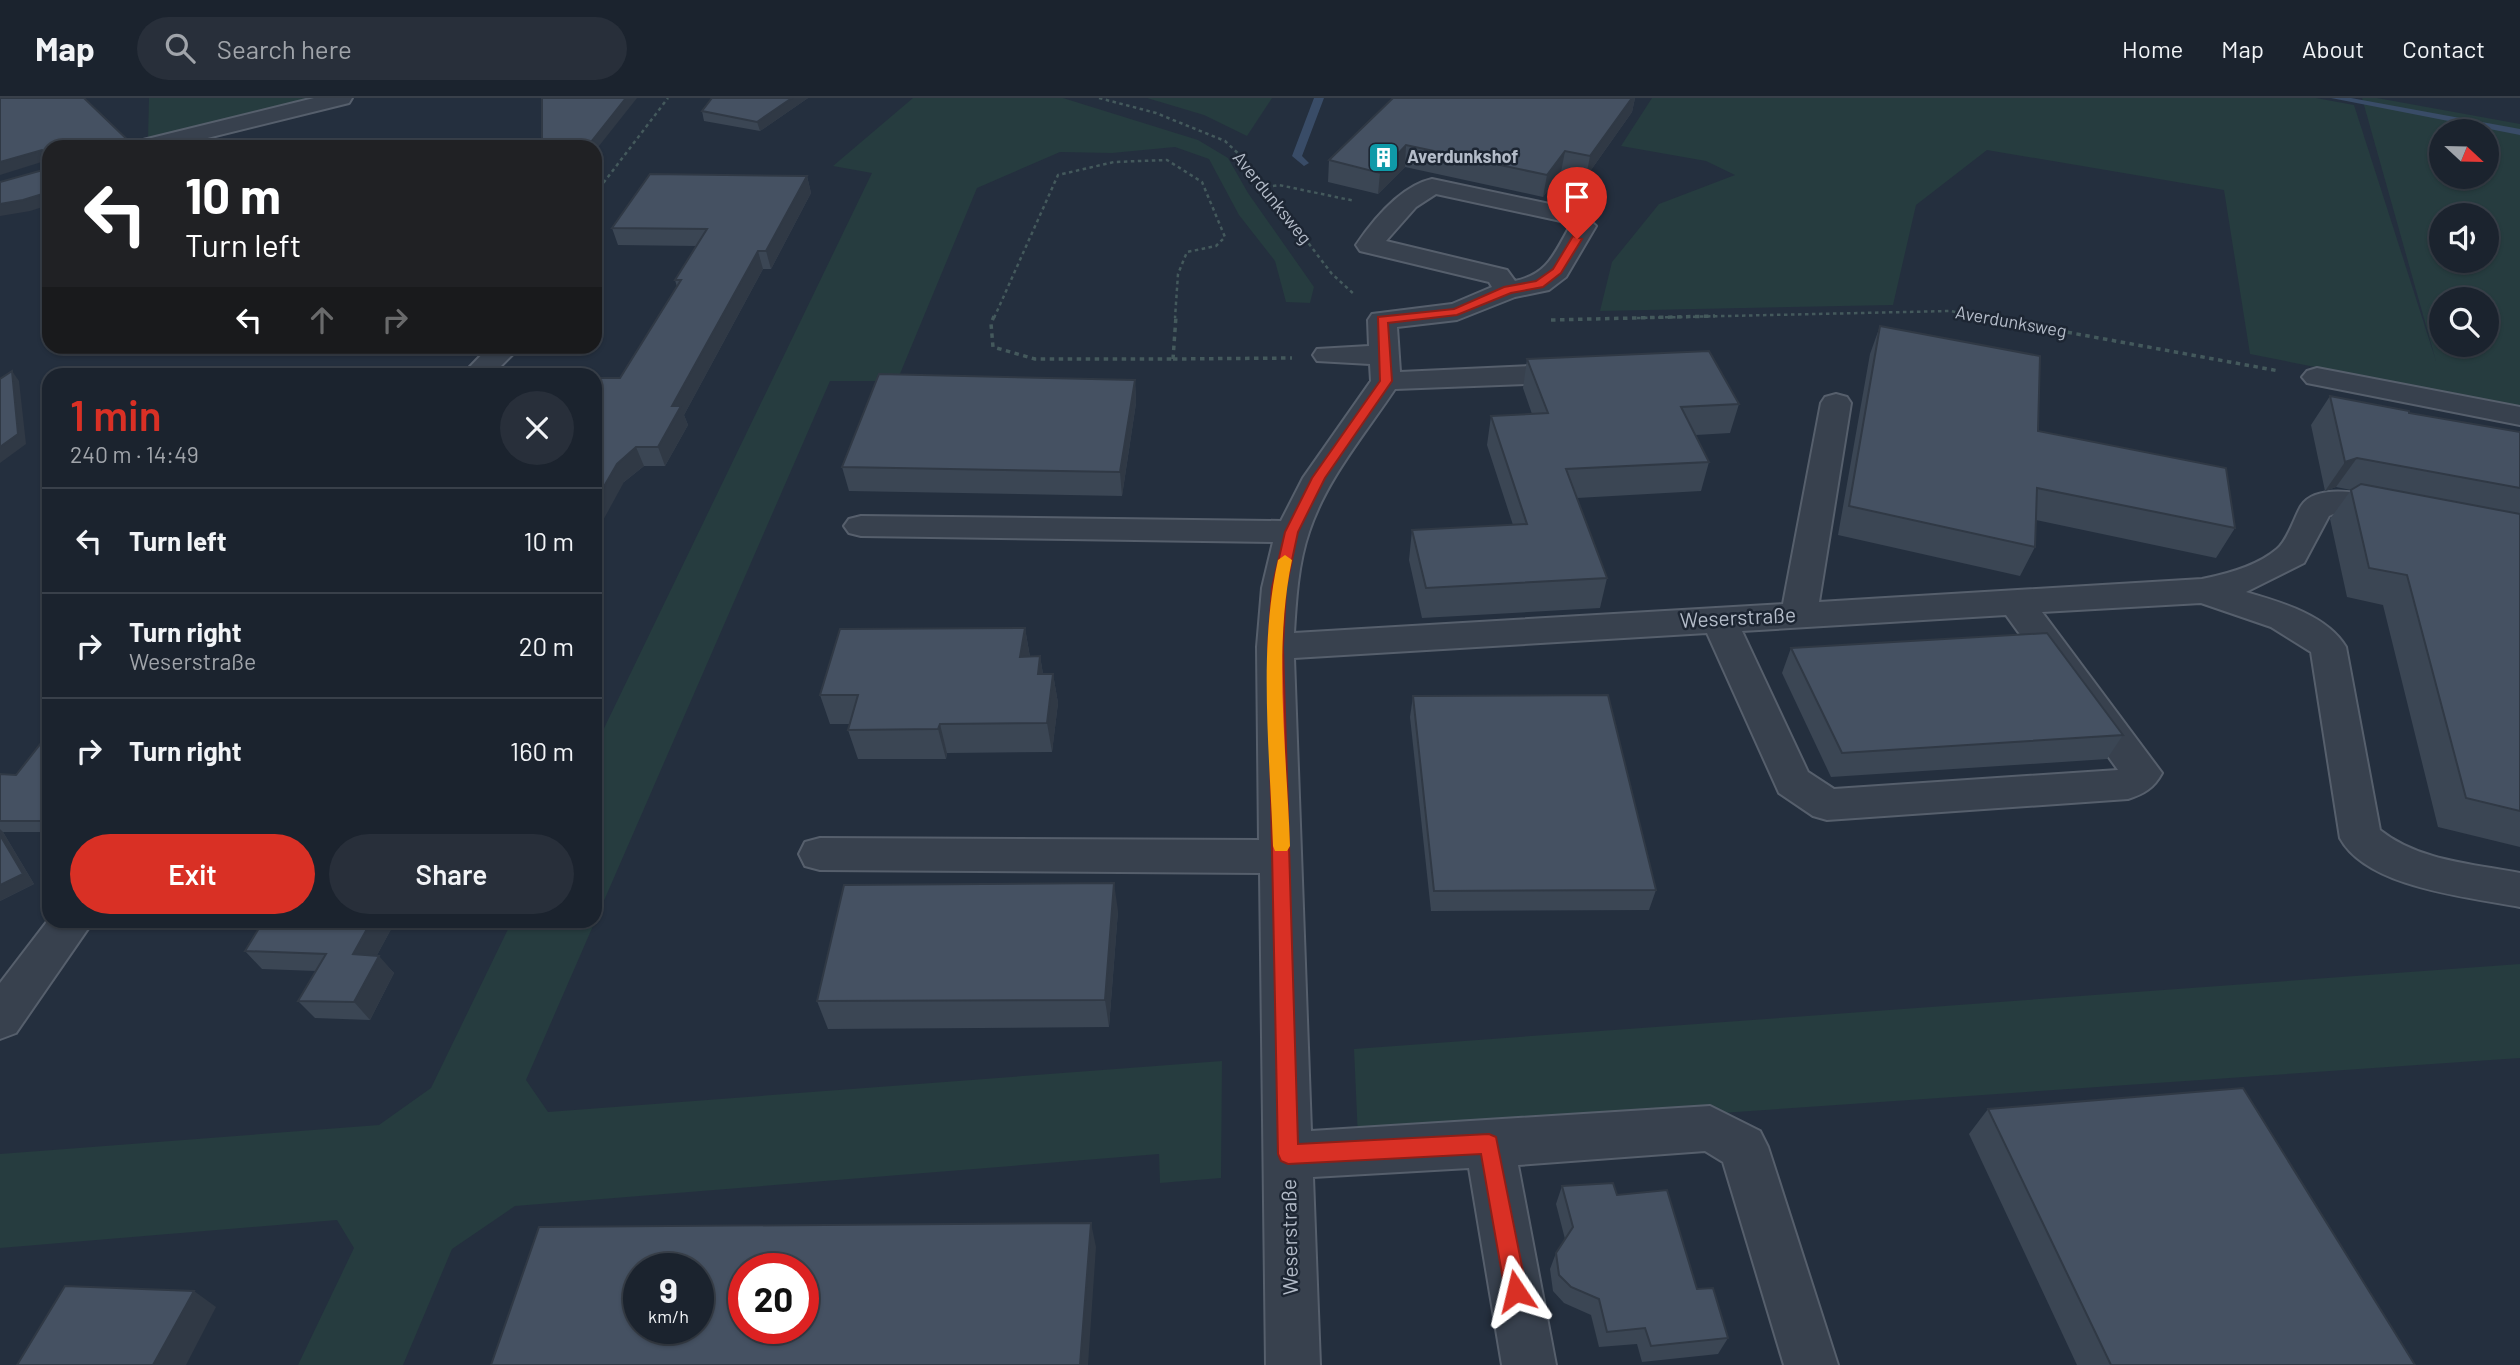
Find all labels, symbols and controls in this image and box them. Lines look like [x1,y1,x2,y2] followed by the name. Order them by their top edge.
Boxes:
[137,17,627,80] search box
[35,28,95,68] text: Map
[161,29,199,67] icon: search
[217,33,352,64] text: Search here
[2122,34,2183,63] text: Home
[2221,34,2264,63] text: Map
[2302,34,2364,63] text: About
[2402,34,2485,63] text: Contact
[2429,119,2499,189] north arrow
[2429,119,2499,357] map controls
[1367,140,1401,174] building icon: Averdunkshof
[1407,145,1518,167] place label: Averdunkshof
[1229,147,1317,248] street label: Averdunksweg
[185,165,281,224] text: 10 m
[1547,167,1607,239] pin
[70,168,161,259] icon: left
[1558,178,1596,216] icon: arrive
[2429,203,2499,273] button: sound
[185,225,302,263] text: Turn left
[2429,287,2499,357] button: search
[1954,300,2069,342] street label: Averdunksweg
[230,301,268,339] icon: left
[303,301,341,339] icon: ahead
[376,301,414,339] icon: right
[70,389,162,439] text: 1 min
[500,391,574,465] button: close
[70,440,199,468] text: 240 m · 14:49
[70,522,108,560] icon: left
[129,525,227,556] text: Turn left
[524,525,574,556] text: 10 m
[1679,601,1797,632] street label: Weserstraße
[129,616,242,647] text: Turn right
[70,627,108,665] icon: right
[519,630,574,661] text: 20 m
[129,647,256,675] text: Weserstraße
[70,732,108,770] icon: right
[129,735,242,766] text: Turn right
[510,735,574,766] text: 160 m
[70,834,315,914] button: Exit
[329,834,574,914] button: Share
[1275,1179,1302,1295] street label: Weserstraße
[728,1253,819,1344] speed limit sign: 20
[1479,1254,1553,1328] position arrow
[659,1268,678,1310] text: 9
[648,1305,689,1327] text: km/h

